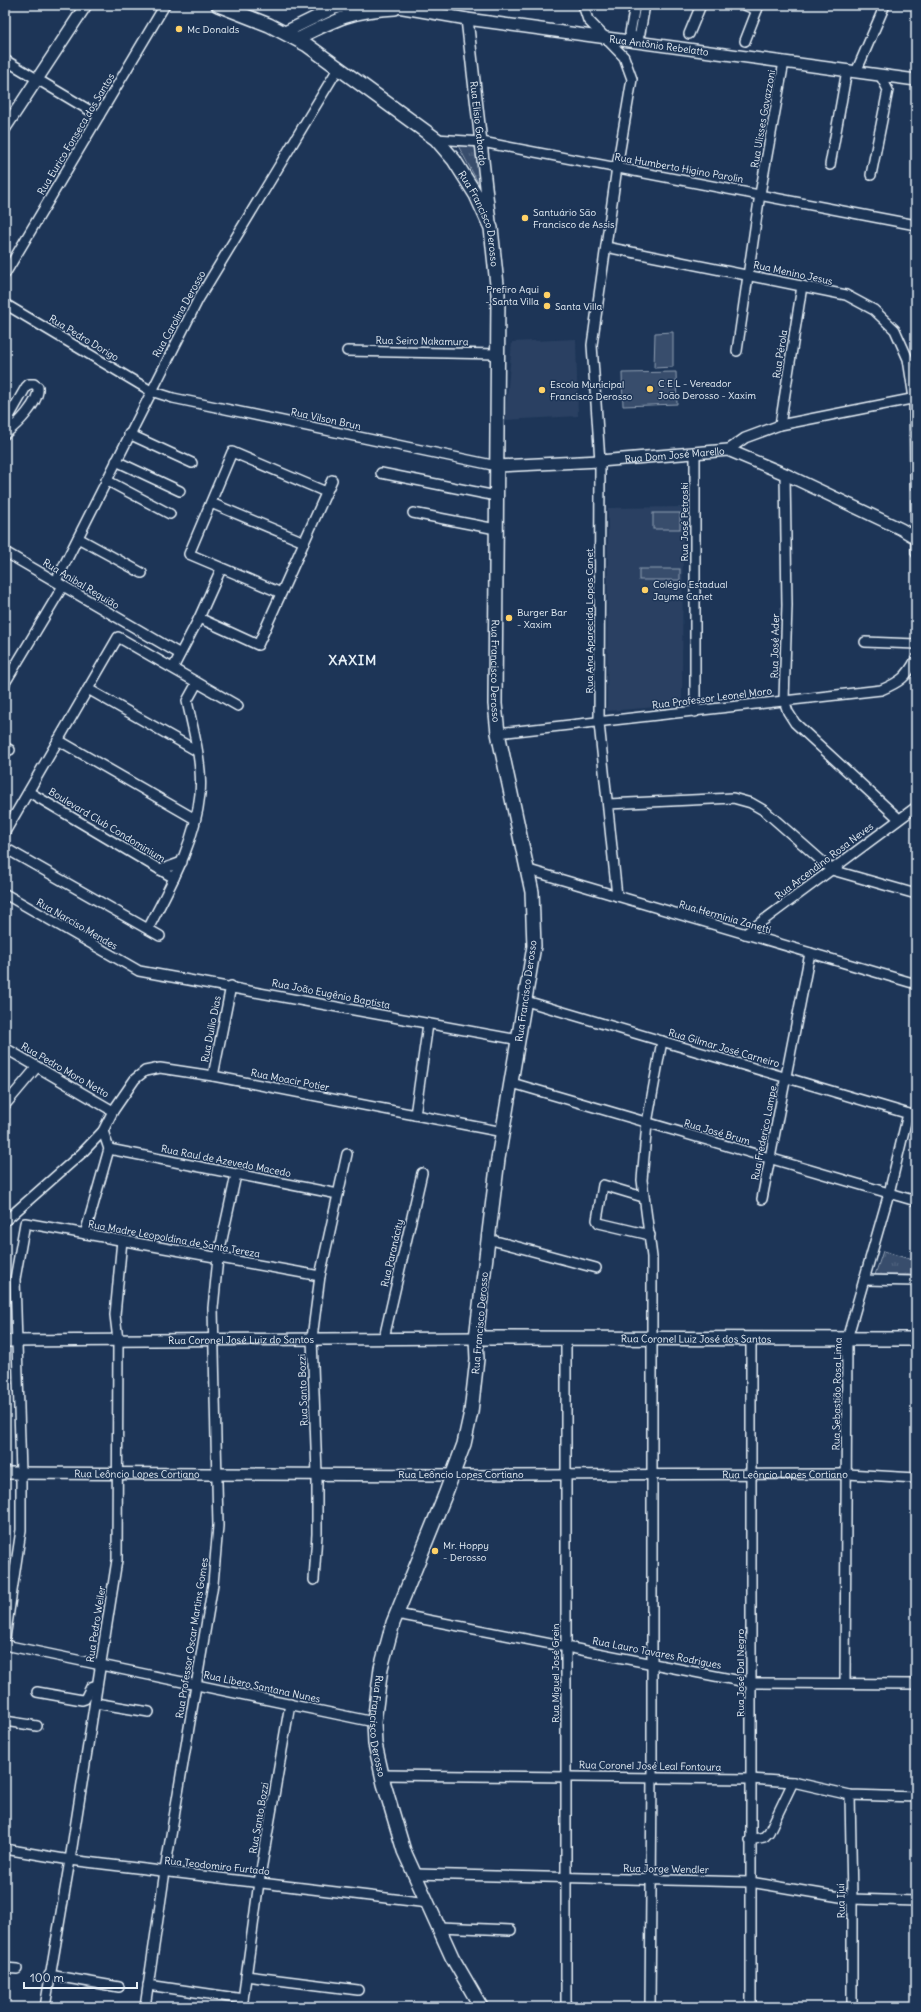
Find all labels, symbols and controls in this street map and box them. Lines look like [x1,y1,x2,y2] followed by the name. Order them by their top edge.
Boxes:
[187,23,240,36] place label: Mc Donalds
[174,24,184,34] marker: Mc Donalds
[608,32,710,58] street label: Rua Antônio Rebelatto
[748,69,778,169] street label: Rua Ulisses Gavazzoni
[34,70,118,197] street label: Rua Eurico Fonseca dos Santos
[468,80,490,167] street label: Rua Elisio Gabardo
[613,150,745,186] street label: Rua Humberto Higino Parolin
[456,168,502,268] street label: Rua Francisco Derosso
[533,206,615,231] place label: Santuário São Francisco de Assis
[520,213,530,223] marker: Santuário São Francisco de Assis
[752,258,834,288] street label: Rua Menino Jesus
[150,268,208,360] street label: Rua Carolina Derosso
[485,283,539,308] place label: Prefiro Aqui - Santa Villa
[542,290,552,300] marker: Prefiro Aqui - Santa Villa
[555,300,602,313] place label: Santa Villa
[542,301,552,311] marker: Santa Villa
[47,312,122,364] street label: Rua Pedro Dorigo
[770,329,790,379] street label: Rua Pérola
[375,334,469,348] street label: Rua Seiro Nakamura
[658,377,756,402] place label: C E L - Vereador João Derosso - Xaxim
[550,378,633,403] place label: Escola Municipal Francisco Derosso
[645,384,655,394] marker: C E L - Vereador João Derosso - Xaxim
[537,385,547,395] marker: Escola Municipal Francisco Derosso
[290,405,363,433] street label: Rua Vilson Brun
[624,444,725,465] street label: Rua Dom José Marello
[678,482,691,562] street label: Rua José Petroski
[583,548,596,693] street label: Rua Ana Aparecida Lopos Canet
[40,556,122,612] street label: Rua Anibal Requião
[653,578,728,603] place label: Colégio Estadual Jayme Canet
[640,585,650,595] marker: Colégio Estadual Jayme Canet
[517,606,567,631] place label: Burger Bar - Xaxim
[504,613,514,623] marker: Burger Bar - Xaxim
[768,613,782,679] street label: Rua José Ader
[488,620,503,723] street label: Rua Francisco Derosso
[329,651,377,669] district label: XAXIM
[651,684,773,712] street label: Rua Professor Leonel Moro
[46,785,168,865] street label: Boulevard Club Condominium
[772,819,876,902] street label: Rua Arcendino Rosa Neves
[34,895,120,953] street label: Rua Narciso Mendes
[677,898,773,936] street label: Rua Herminia Zanetti
[512,939,540,1043] street label: Rua Francisco Derosso
[271,976,391,1012] street label: Rua João Eugênio Baptista
[198,994,224,1063] street label: Rua Duílio Dias
[667,1026,781,1070] street label: Rua Gilmar José Carneiro
[19,1040,112,1101] street label: Rua Pedro Moro Netto
[250,1066,330,1094] street label: Rua Moacir Potier
[748,1085,780,1181] street label: Rua Frederico Lampe
[682,1116,752,1148] street label: Rua José Brum
[160,1142,293,1180] street label: Rua Raul de Azevedo Macedo
[87,1217,261,1261] street label: Rua Madre Leopoldina de Santa Tereza
[378,1218,406,1288] street label: Rua Paranácity
[469,1271,491,1375] street label: Rua Francisco Derosso
[621,1332,772,1345] street label: Rua Coronel Luiz José dos Santos
[168,1333,314,1346] street label: Rua Coronel José Luiz do Santos
[830,1337,844,1451] street label: Rua Sebastião Rosa Lima
[295,1354,311,1426] street label: Rua Santo Bozzi
[74,1467,200,1480] street label: Rua Leôncio Lopes Cortiano
[722,1467,848,1481] street label: Rua Leôncio Lopes Cortiano
[398,1468,524,1481] street label: Rua Leôncio Lopes Cortiano
[443,1539,489,1564] place label: Mr. Hoppy - Derosso
[430,1546,440,1556] marker: Mr. Hoppy - Derosso
[173,1556,211,1719] street label: Rua Professor Oscar Martins Gomes
[84,1585,108,1663] street label: Rua Pedro Weiler
[549,1623,562,1723] street label: Rua Miguel José Grein
[734,1629,747,1717] street label: Rua José Dal Negro
[591,1634,723,1672] street label: Rua Lauro Tavares Rodrigues
[202,1668,322,1706] street label: Rua Líbero Santana Nunes
[367,1674,389,1778] street label: Rua Francisco Derosso
[579,1758,722,1774] street label: Rua Coronel José Leal Fontoura
[246,1781,272,1855] street label: Rua Santo Bozzi
[164,1854,271,1878] street label: Rua Teodomiro Furtado
[623,1862,709,1876] street label: Rua Jorge Wendler
[834,1883,848,1919] street label: Rua Ijuí
[24,1964,137,1990] scale bar
[30,1970,64,1985] text: 100 m

